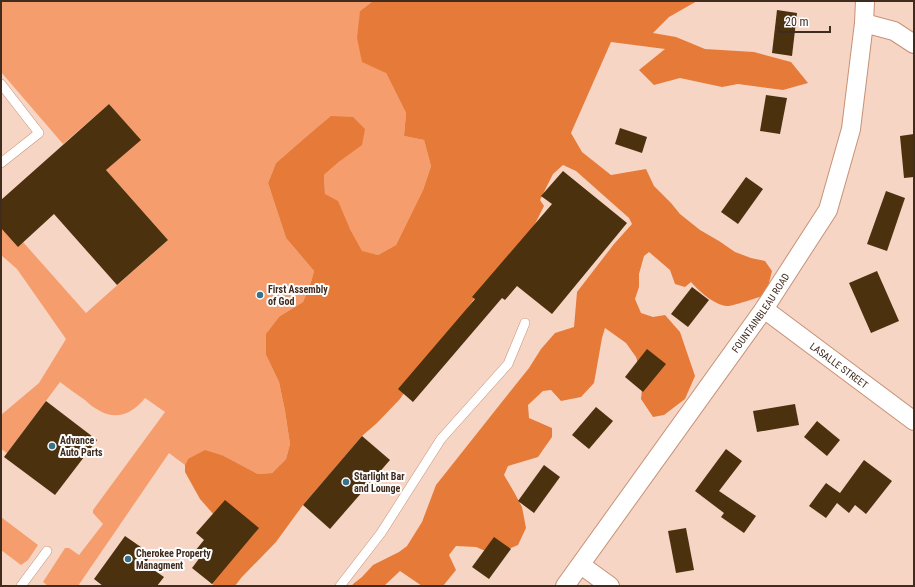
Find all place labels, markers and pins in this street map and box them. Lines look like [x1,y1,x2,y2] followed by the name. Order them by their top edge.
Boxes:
[268,284,328,307] place label: First Assembly of God
[255,290,265,300] marker: First Assembly of God
[60,435,103,458] place label: Advance Auto Parts
[47,441,57,451] marker: Advance Auto Parts
[354,471,405,494] place label: Starlight Bar and Lounge
[341,477,351,487] marker: Starlight Bar and Lounge
[136,548,211,571] place label: Cherokee Property Managment
[123,554,133,564] marker: Cherokee Property Managment

